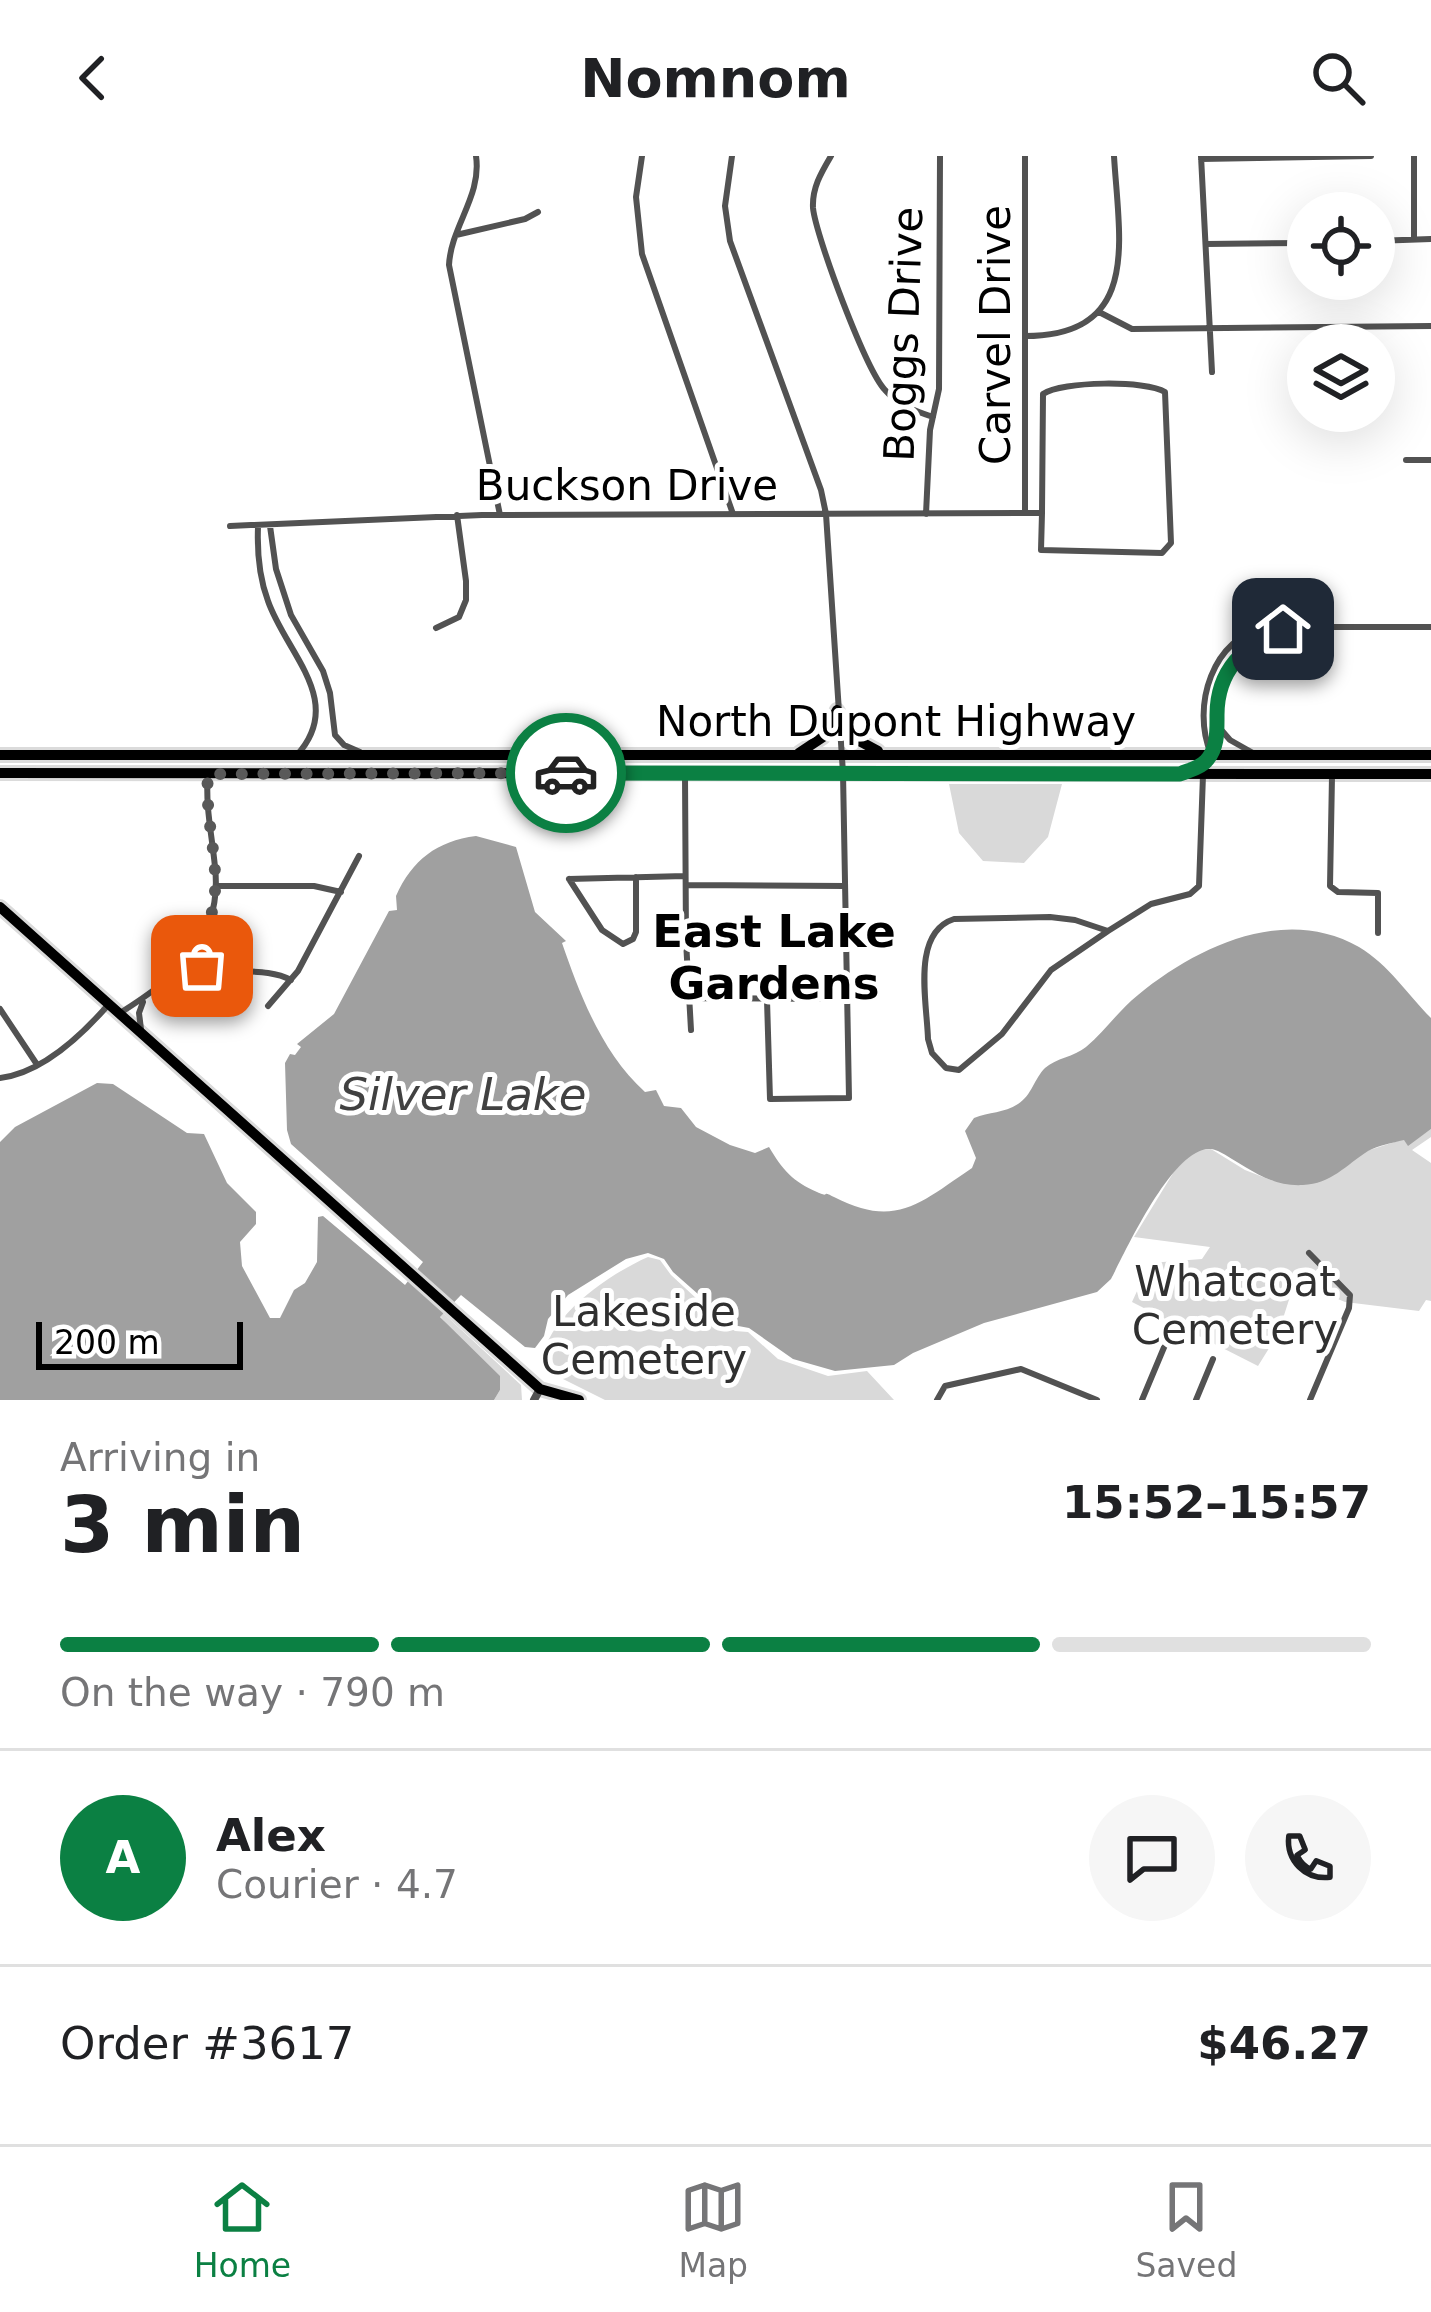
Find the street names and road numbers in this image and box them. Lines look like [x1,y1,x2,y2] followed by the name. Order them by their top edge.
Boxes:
[971,205,1020,465] street label: Carvel Drive
[875,206,932,462] street label: Boggs Drive
[476,461,778,510] street label: Buckson Drive
[656,697,1136,746] street label: North Dupont Highway

